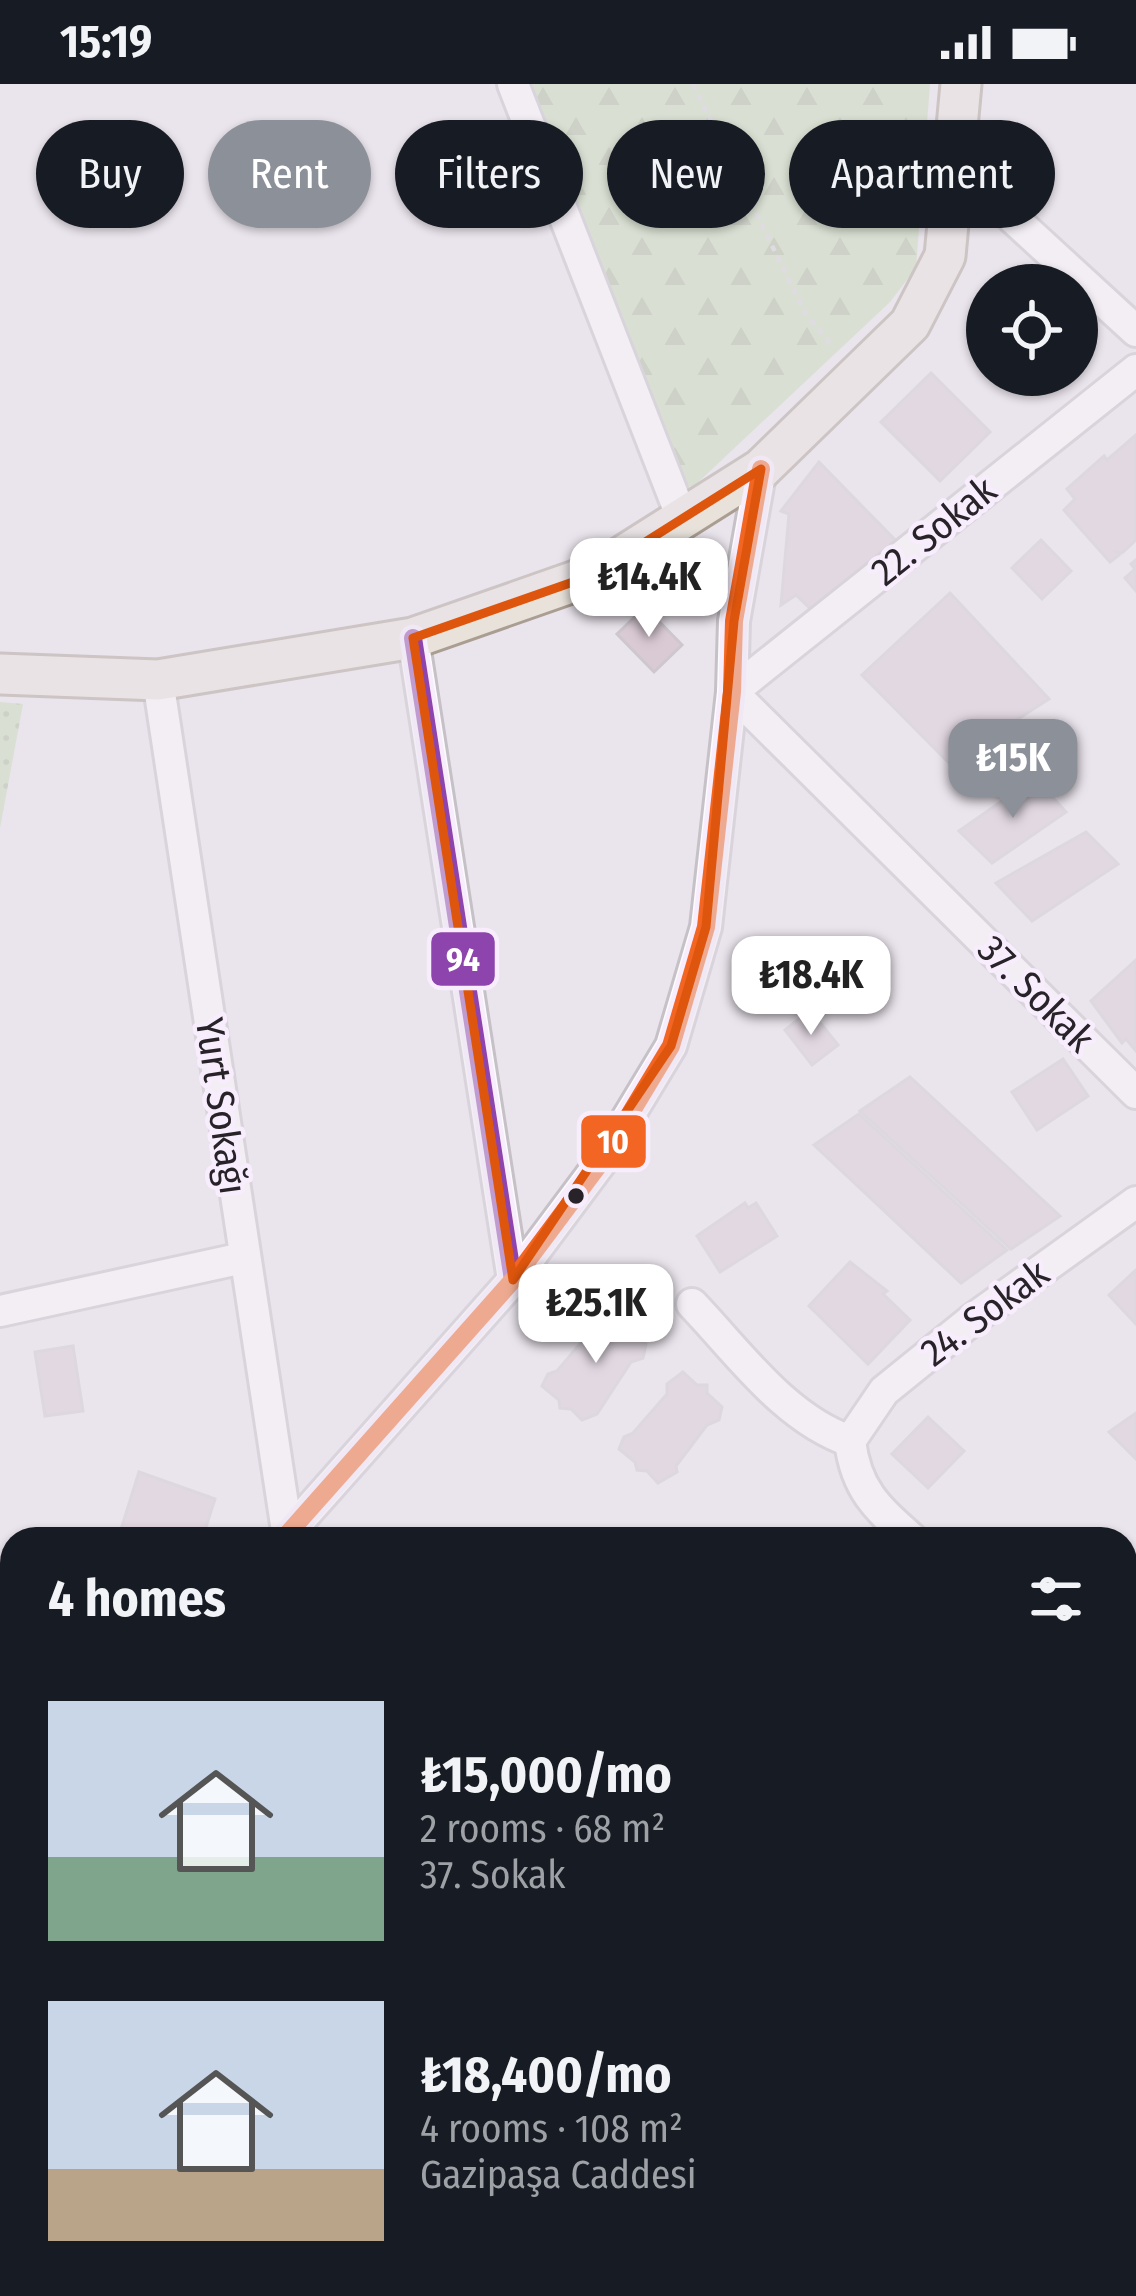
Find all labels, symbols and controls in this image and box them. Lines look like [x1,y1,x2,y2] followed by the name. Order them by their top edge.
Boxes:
[60,15,152,69] text: 15:19
[36,120,184,228] chip: Buy
[208,120,371,228] chip: Rent
[395,120,583,228] chip: Filters
[607,120,765,228] chip: New
[789,120,1055,228] chip: Apartment
[966,264,1098,396] map controls
[966,264,1098,396] button: locate
[863,466,1006,595] street label: 22. Sokak
[551,538,747,640] pin: ₺14.4K
[597,554,701,600] text: ₺14.4K
[942,719,1084,821] pin: ₺15K
[975,735,1051,781] text: ₺15K
[968,926,1104,1062] street label: 37. Sokak
[429,930,497,988] line badge: 94
[713,936,909,1038] pin: ₺18.4K
[446,940,480,980] text: 94
[759,952,863,998] text: ₺18.4K
[186,1015,256,1197] street label: Yurt Sokağı
[579,1113,648,1170] line badge: 10
[597,1122,629,1162] text: 10
[565,1185,587,1207] unlabelled marker
[912,1250,1058,1376] street label: 24. Sokak
[498,1264,694,1366] pin: ₺25.1K
[545,1280,647,1326] text: ₺25.1K
[1023,1566,1089,1632] icon: filters
[48,1568,226,1630] text: 4 homes
[420,1744,672,1806] text: ₺15,000/mo
[144,1749,288,1893] icon: home
[420,1806,665,1852] text: 2 rooms · 68 m²
[420,1852,565,1898] text: 37. Sokak
[420,2044,671,2106] text: ₺18,400/mo
[144,2049,288,2193] icon: home
[420,2106,683,2152] text: 4 rooms · 108 m²
[420,2152,697,2198] text: Gazipaşa Caddesi

